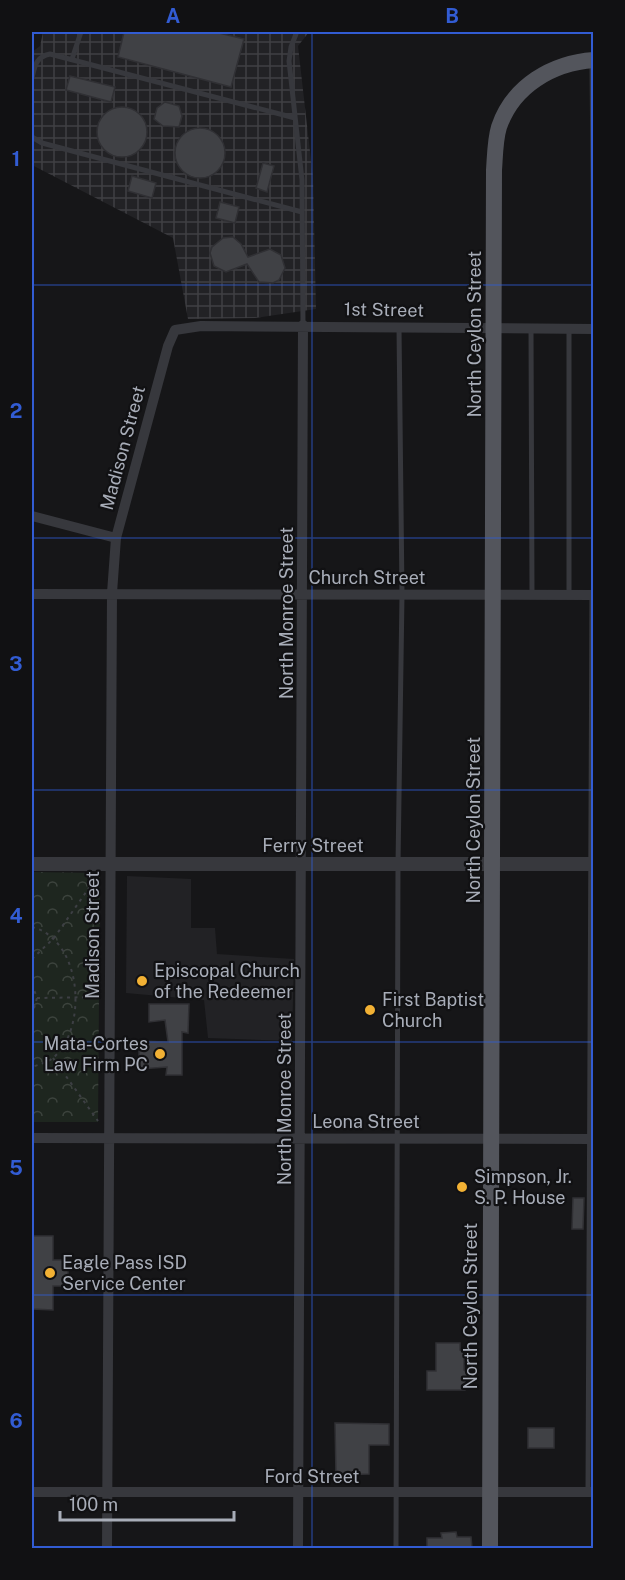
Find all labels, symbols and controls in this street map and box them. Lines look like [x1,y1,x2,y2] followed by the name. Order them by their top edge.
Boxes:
[166,4,180,28] text: A
[445,4,459,28] text: B
[12,147,20,171] text: 1
[464,251,485,417] street label: North Ceylon Street
[344,298,424,321] street label: 1st Street
[96,383,149,512] street label: Madison Street
[10,399,22,423] text: 2
[276,527,297,699] street label: North Monroe Street
[308,567,426,588] street label: Church Street
[9,652,23,676] text: 3
[463,737,484,903] street label: North Ceylon Street
[262,835,364,856] street label: Ferry Street
[82,871,103,999] street label: Madison Street
[9,904,23,928] text: 4
[154,960,300,1002] place label: Episcopal Church of the Redeemer
[135,974,149,988] marker: Episcopal Church of the Redeemer
[382,989,484,1031] place label: First Baptist Church
[363,1003,377,1017] marker: First Baptist Church
[274,1013,295,1185] street label: North Monroe Street
[44,1033,148,1075] place label: Mata-Cortes Law Firm PC
[153,1047,167,1061] marker: Mata-Cortes Law Firm PC
[312,1111,420,1132] street label: Leona Street
[9,1156,23,1180] text: 5
[474,1166,572,1208] place label: Simpson, Jr. S. P. House
[455,1180,469,1194] marker: Simpson, Jr. S. P. House
[460,1223,481,1389] street label: North Ceylon Street
[62,1252,187,1294] place label: Eagle Pass ISD Service Center
[43,1266,57,1280] marker: Eagle Pass ISD Service Center
[9,1409,23,1433] text: 6
[264,1466,360,1487] street label: Ford Street
[60,1484,234,1522] scale bar
[69,1494,118,1515] text: 100 m

